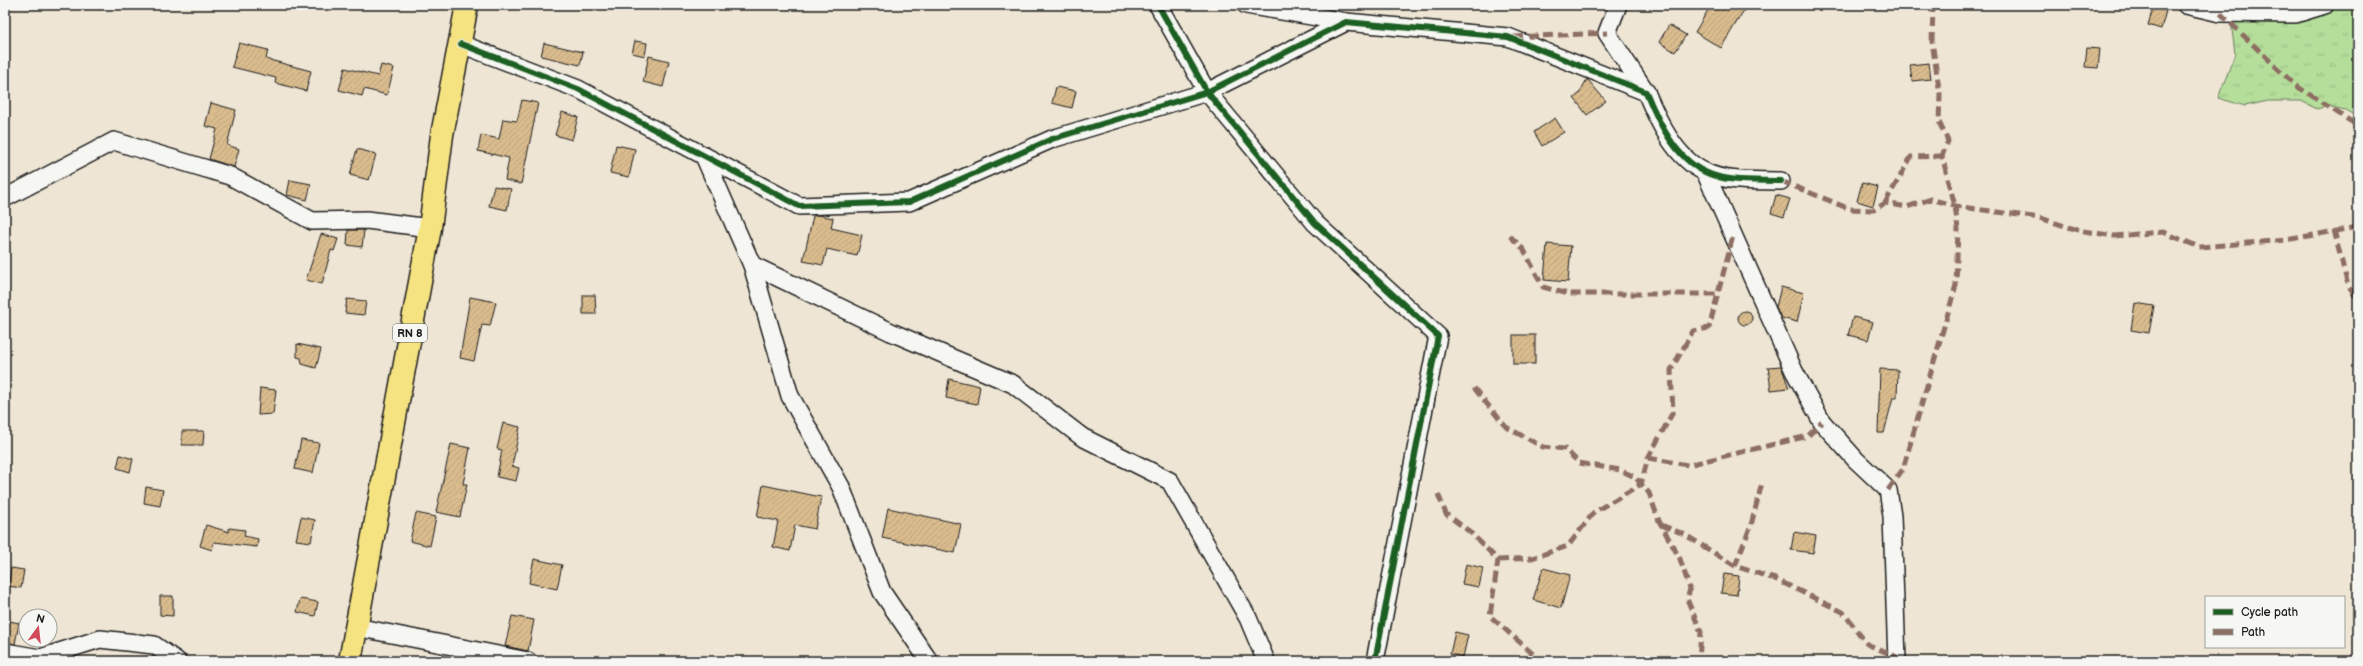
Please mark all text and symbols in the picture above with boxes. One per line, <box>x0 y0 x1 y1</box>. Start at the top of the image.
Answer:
road number: RN 8 <box>393 324 427 342</box>
legend <box>2205 596 2345 648</box>
text: Cycle path <box>2241 605 2298 620</box>
north arrow <box>18 608 58 648</box>
text: N <box>35 611 46 626</box>
text: Path <box>2241 625 2266 640</box>

